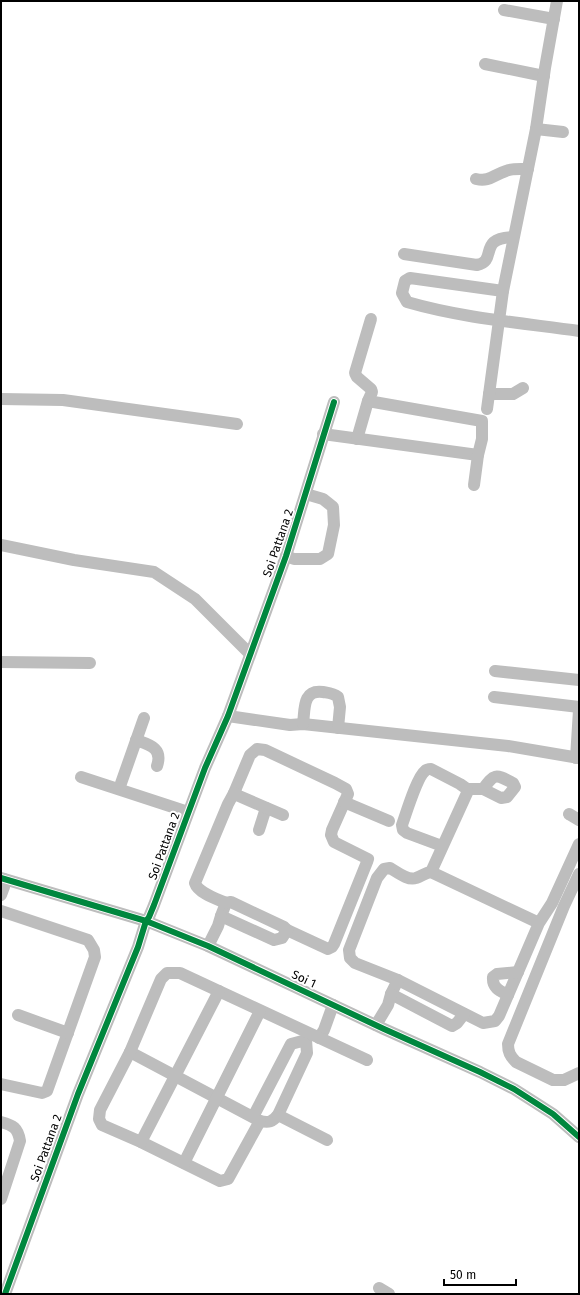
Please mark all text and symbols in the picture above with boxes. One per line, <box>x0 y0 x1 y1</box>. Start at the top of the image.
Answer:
street label: Soi Pattana 2 <box>260 507 296 579</box>
street label: Soi Pattana 2 <box>145 810 183 882</box>
street label: Soi 1 <box>290 967 318 991</box>
street label: Soi Pattana 2 <box>27 1112 65 1184</box>
scale bar <box>444 1261 516 1287</box>
text: 50 m <box>450 1268 476 1282</box>

